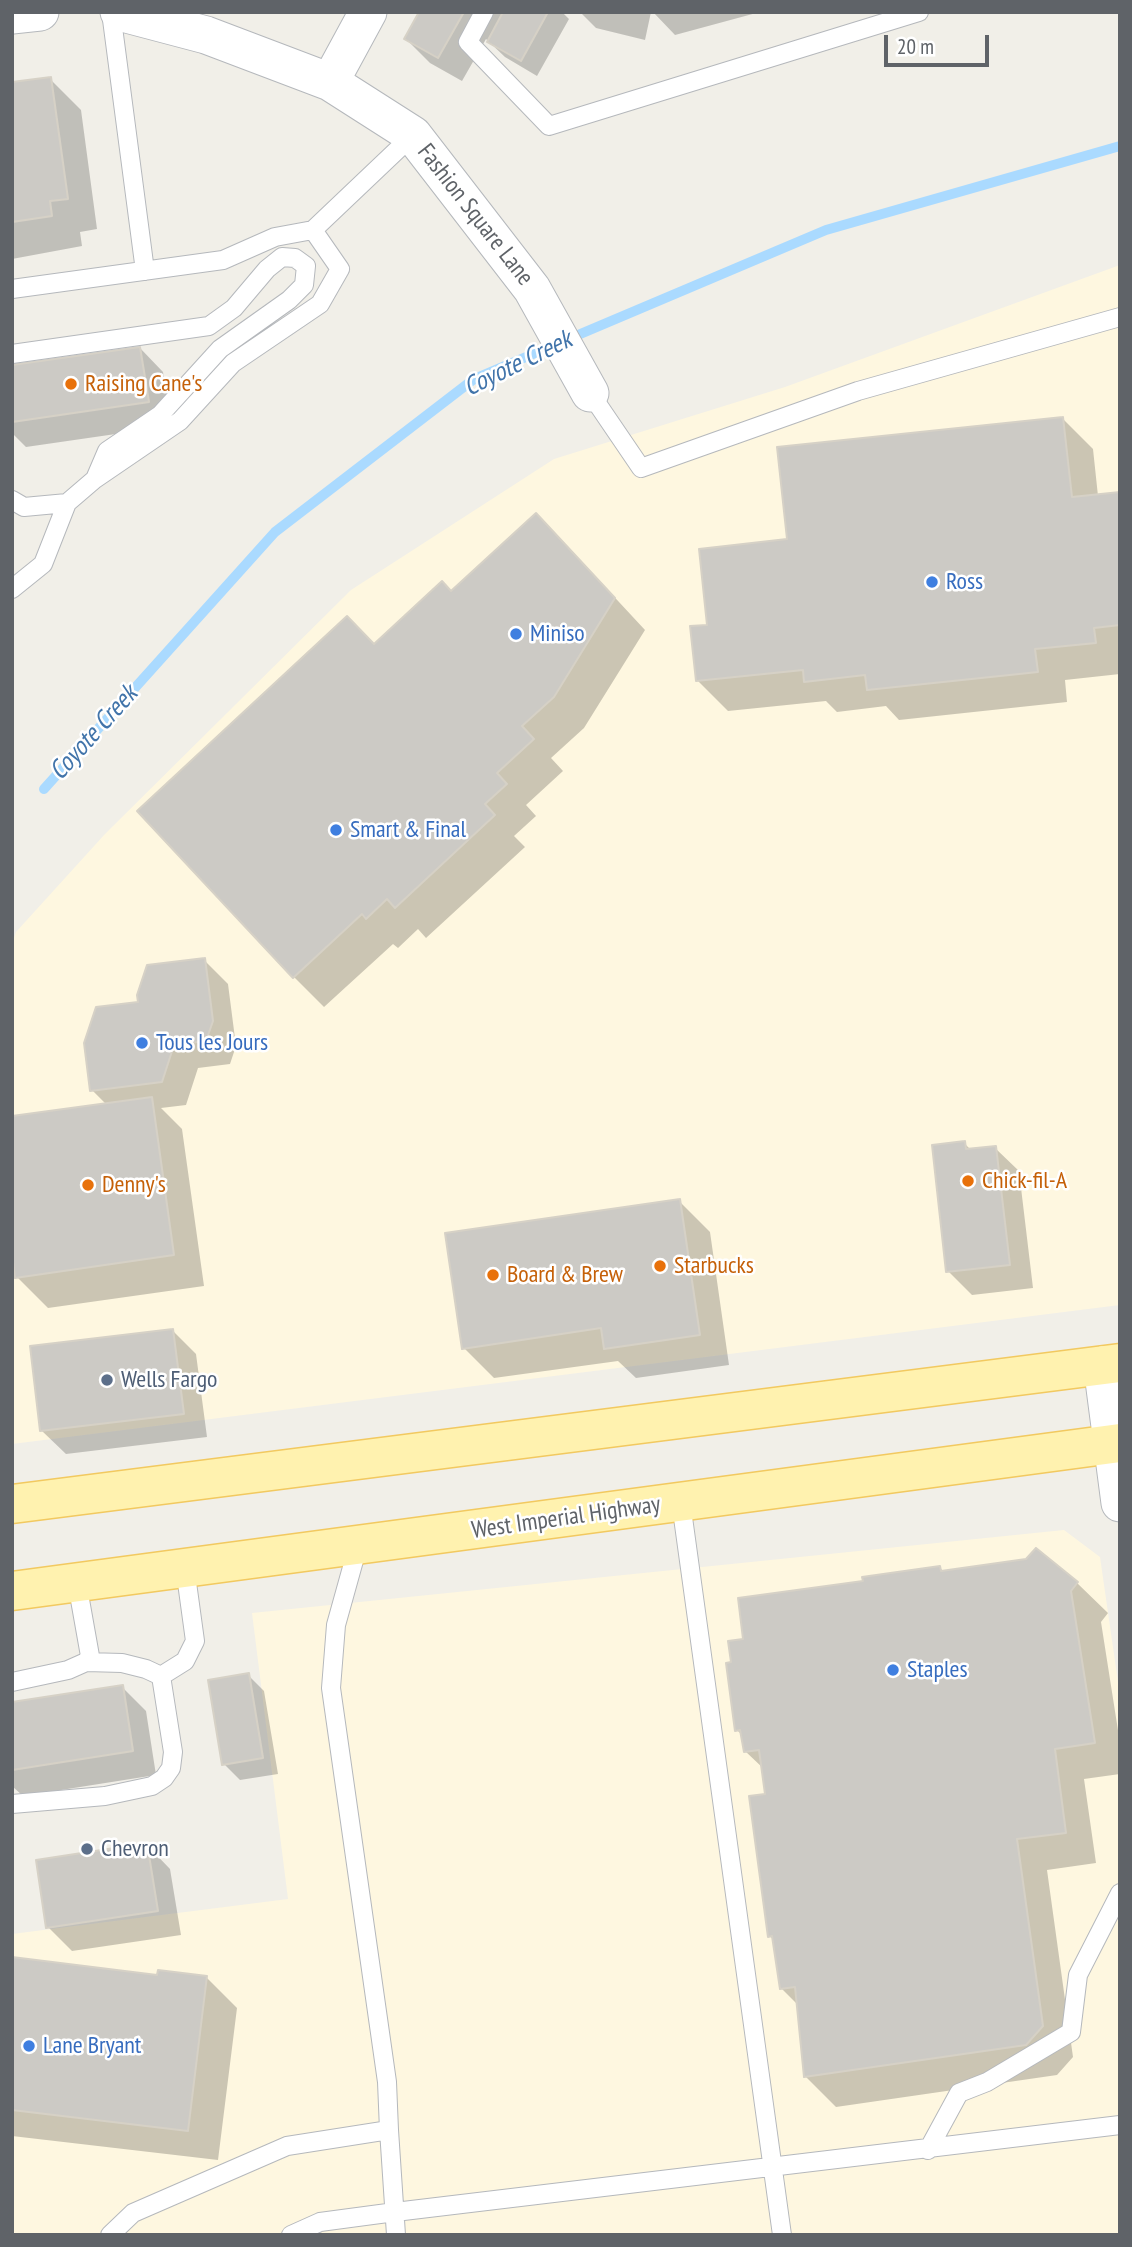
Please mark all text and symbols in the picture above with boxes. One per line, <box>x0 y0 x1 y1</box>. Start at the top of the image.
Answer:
scale bar <box>887 21 992 65</box>
text: 20 m <box>897 33 934 60</box>
street label: Fashion Square Lane <box>411 139 539 291</box>
water label: Coyote Creek <box>459 324 577 404</box>
place label: Raising Cane's <box>85 370 202 398</box>
marker: Raising Cane's <box>63 376 79 392</box>
place label: Ross <box>946 568 983 596</box>
marker: Ross <box>924 574 940 590</box>
place label: Miniso <box>530 620 585 648</box>
marker: Miniso <box>508 626 524 642</box>
water label: Coyote Creek <box>43 679 145 787</box>
place label: Smart & Final <box>350 816 466 844</box>
marker: Smart & Final <box>328 822 344 838</box>
place label: Tous les Jours <box>156 1029 268 1057</box>
marker: Tous les Jours <box>134 1035 150 1051</box>
place label: Chick-fil-A <box>982 1167 1067 1195</box>
place label: Denny's <box>102 1171 166 1199</box>
marker: Chick-fil-A <box>960 1173 976 1189</box>
marker: Denny's <box>80 1177 96 1193</box>
place label: Starbucks <box>674 1252 754 1280</box>
marker: Starbucks <box>652 1258 668 1274</box>
place label: Board & Brew <box>507 1261 623 1289</box>
marker: Board & Brew <box>485 1267 501 1283</box>
place label: Wells Fargo <box>121 1366 217 1394</box>
marker: Wells Fargo <box>99 1372 115 1388</box>
street label: West Imperial Highway <box>470 1490 662 1546</box>
place label: Staples <box>907 1656 968 1684</box>
marker: Staples <box>885 1662 901 1678</box>
place label: Chevron <box>101 1835 169 1863</box>
marker: Chevron <box>79 1841 95 1857</box>
place label: Lane Bryant <box>43 2032 141 2060</box>
marker: Lane Bryant <box>21 2038 37 2054</box>

